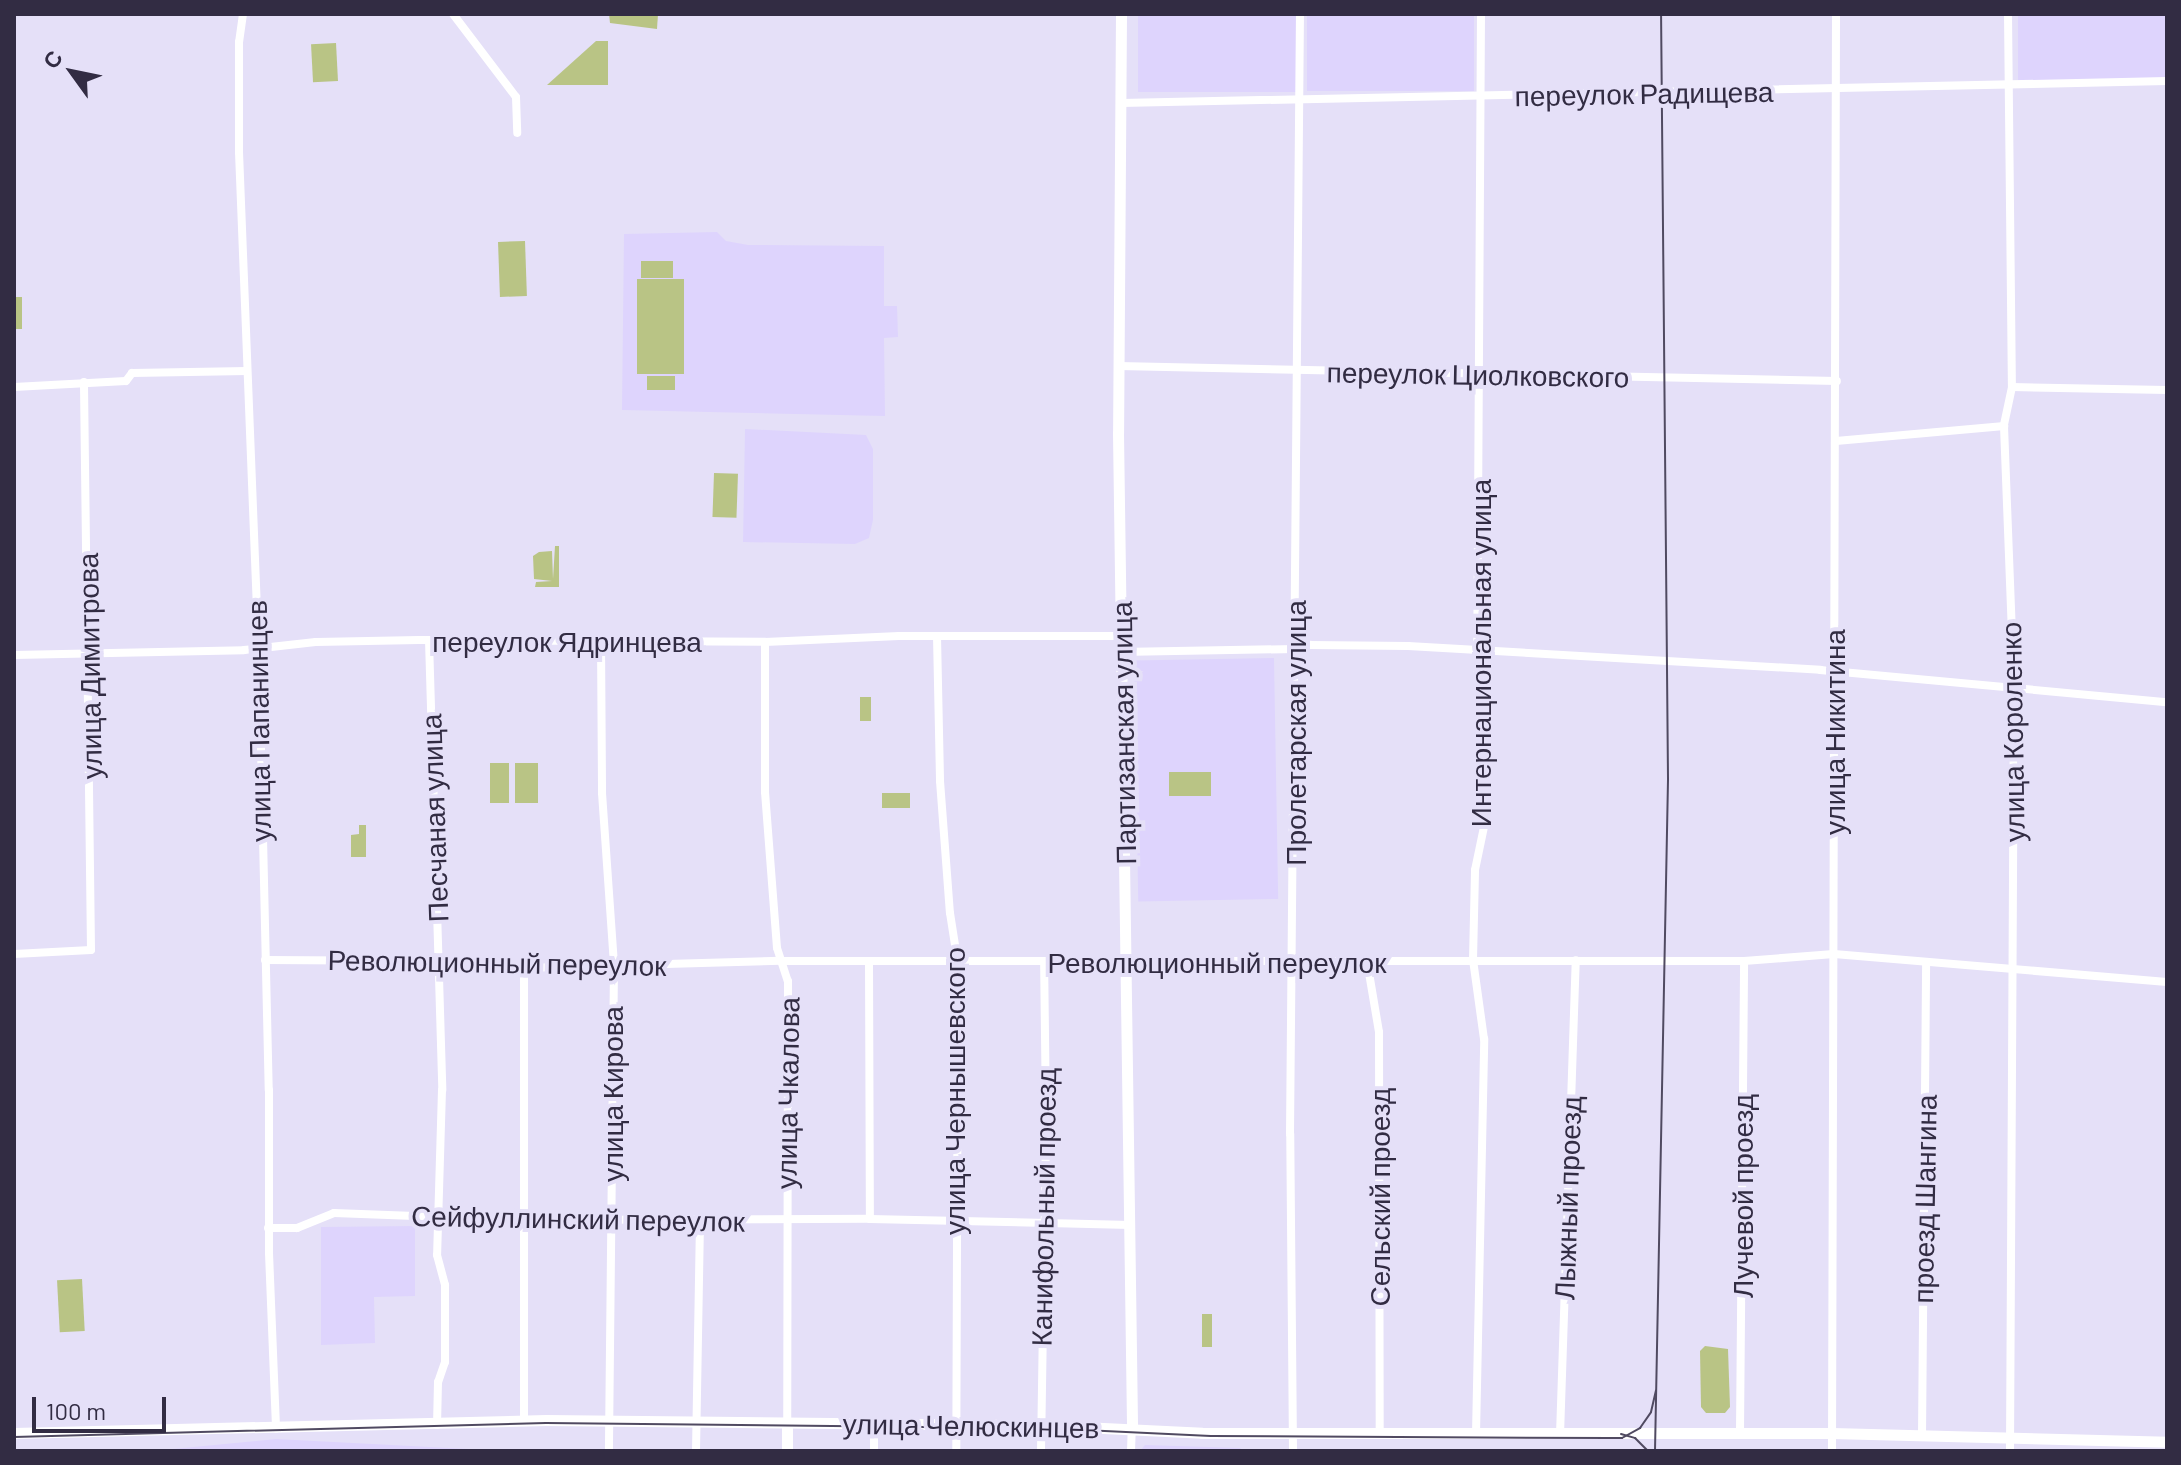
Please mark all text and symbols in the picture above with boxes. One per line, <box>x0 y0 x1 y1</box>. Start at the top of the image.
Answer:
north arrow <box>32 32 112 112</box>
text: С <box>37 45 67 73</box>
street label: переулок Радищева <box>1514 74 1774 112</box>
street label: переулок Циолковского <box>1326 355 1630 393</box>
street label: Интернациональная улица <box>1463 479 1497 827</box>
street label: улица Димитрова <box>70 553 108 779</box>
street label: улица Папанинцев <box>239 600 277 842</box>
street label: Пролетарская улица <box>1278 600 1312 866</box>
street label: Партизанская улица <box>1104 601 1142 865</box>
street label: улица Короленко <box>1993 621 2031 843</box>
street label: переулок Ядринцева <box>432 624 702 658</box>
street label: улица Никитина <box>1817 629 1851 835</box>
street label: Песчаная улица <box>414 713 454 923</box>
street label: Революционный переулок <box>327 942 667 982</box>
street label: Революционный переулок <box>1048 945 1386 979</box>
street label: улица Чернышевского <box>937 947 971 1235</box>
street label: улица Чкалова <box>769 997 805 1189</box>
street label: улица Кирова <box>595 1006 629 1182</box>
street label: Канифольный проезд <box>1024 1067 1062 1347</box>
street label: Сельский проезд <box>1362 1088 1396 1306</box>
street label: Лучевой проезд <box>1725 1094 1759 1298</box>
street label: проезд Шангина <box>1905 1094 1943 1304</box>
street label: Лыжный проезд <box>1547 1096 1587 1300</box>
street label: Сейфуллинский переулок <box>411 1198 745 1238</box>
scale bar <box>36 1381 170 1431</box>
text: 100 m <box>46 1396 106 1425</box>
street label: улица Челюскинцев <box>842 1406 1100 1444</box>

